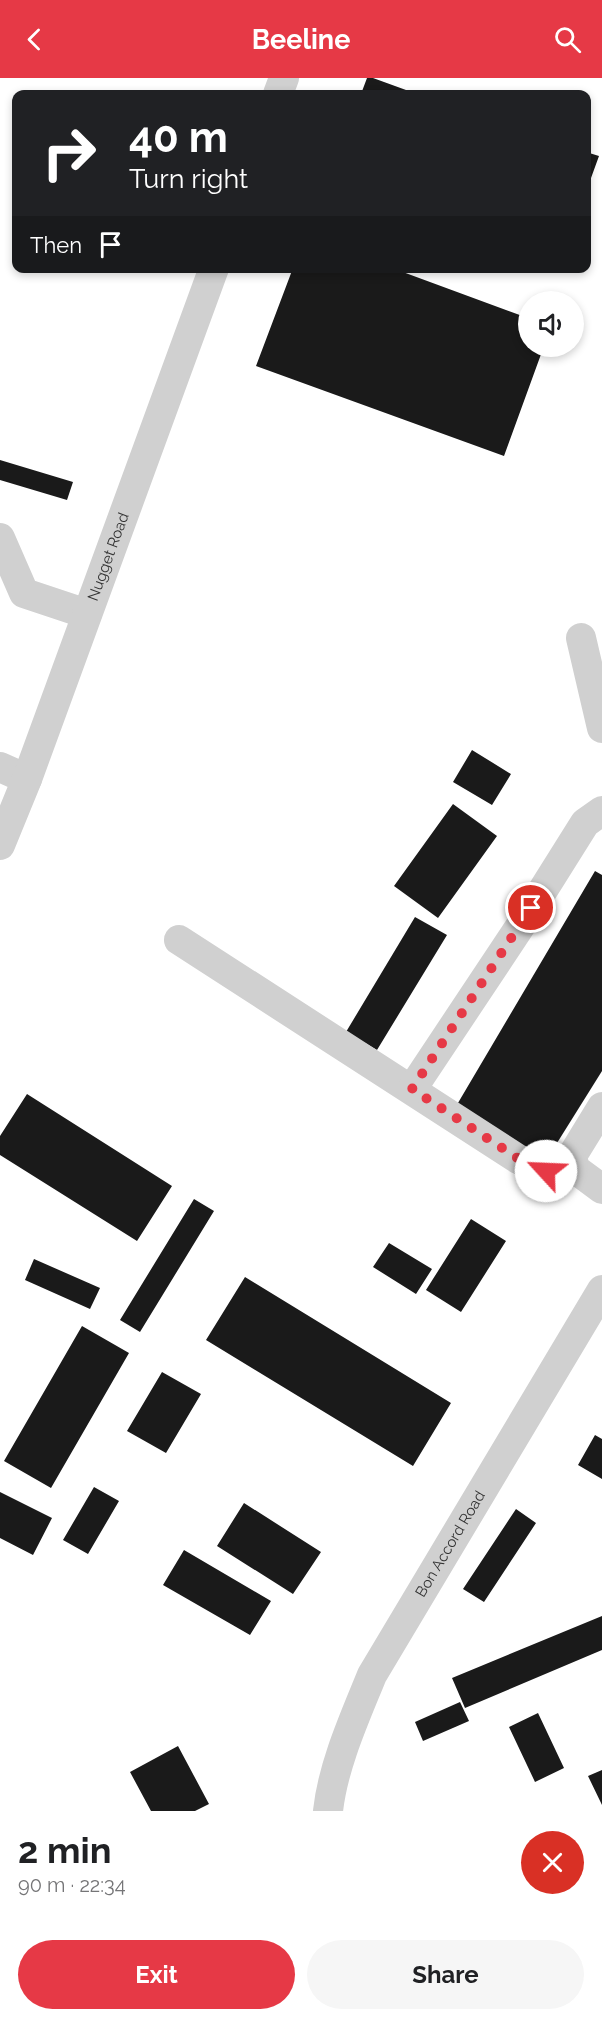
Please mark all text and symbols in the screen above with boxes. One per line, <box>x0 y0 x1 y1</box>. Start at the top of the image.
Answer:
icon: back <box>18 23 51 56</box>
icon: search <box>551 23 584 56</box>
text: Beeline <box>252 24 350 55</box>
text: 40 m <box>129 113 228 162</box>
icon: right <box>30 114 108 192</box>
text: Turn right <box>129 163 248 194</box>
icon: arrive <box>94 228 127 261</box>
text: Then <box>30 232 82 258</box>
map controls <box>518 291 584 357</box>
button: sound <box>518 291 584 357</box>
street label: Nugget Road <box>84 510 133 603</box>
pin <box>505 882 556 933</box>
icon: arrive <box>514 891 547 924</box>
position arrow <box>514 1139 578 1203</box>
street label: Bon Accord Road <box>412 1488 489 1600</box>
text: 2 min <box>18 1829 111 1871</box>
button: close <box>521 1831 584 1894</box>
text: 90 m · 22:34 <box>18 1873 126 1897</box>
button: Exit <box>18 1940 295 2009</box>
button: Share <box>307 1940 584 2009</box>

